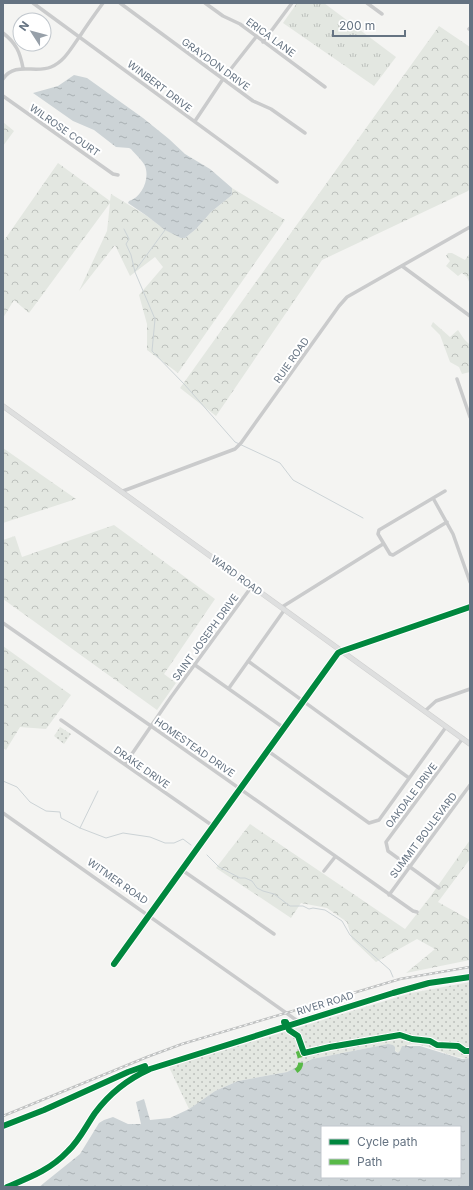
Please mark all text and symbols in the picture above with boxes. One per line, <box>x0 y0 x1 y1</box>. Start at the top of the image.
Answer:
north arrow <box>12 12 52 52</box>
scale bar <box>333 12 405 38</box>
street label: ERICA LANE <box>244 15 298 59</box>
text: 200 m <box>339 18 375 33</box>
text: N <box>16 19 32 34</box>
street label: GRAYDON DRIVE <box>180 35 252 93</box>
street label: WINBERT DRIVE <box>125 58 195 114</box>
street label: WILROSE COURT <box>28 101 102 159</box>
street label: RUIE ROAD <box>271 335 311 385</box>
street label: WARD ROAD <box>209 552 265 598</box>
street label: SAINT JOSEPH DRIVE <box>169 591 241 683</box>
street label: HOMESTEAD DRIVE <box>153 715 237 779</box>
street label: DRAKE DRIVE <box>112 743 172 791</box>
street label: OAKDALE DRIVE <box>383 760 439 830</box>
street label: SUMMIT BOULEVARD <box>387 790 459 880</box>
street label: WITMER ROAD <box>85 856 151 906</box>
street label: RIVER ROAD <box>295 989 355 1017</box>
legend <box>321 1126 461 1178</box>
text: Cycle path <box>357 1134 418 1149</box>
text: Path <box>357 1154 382 1169</box>

